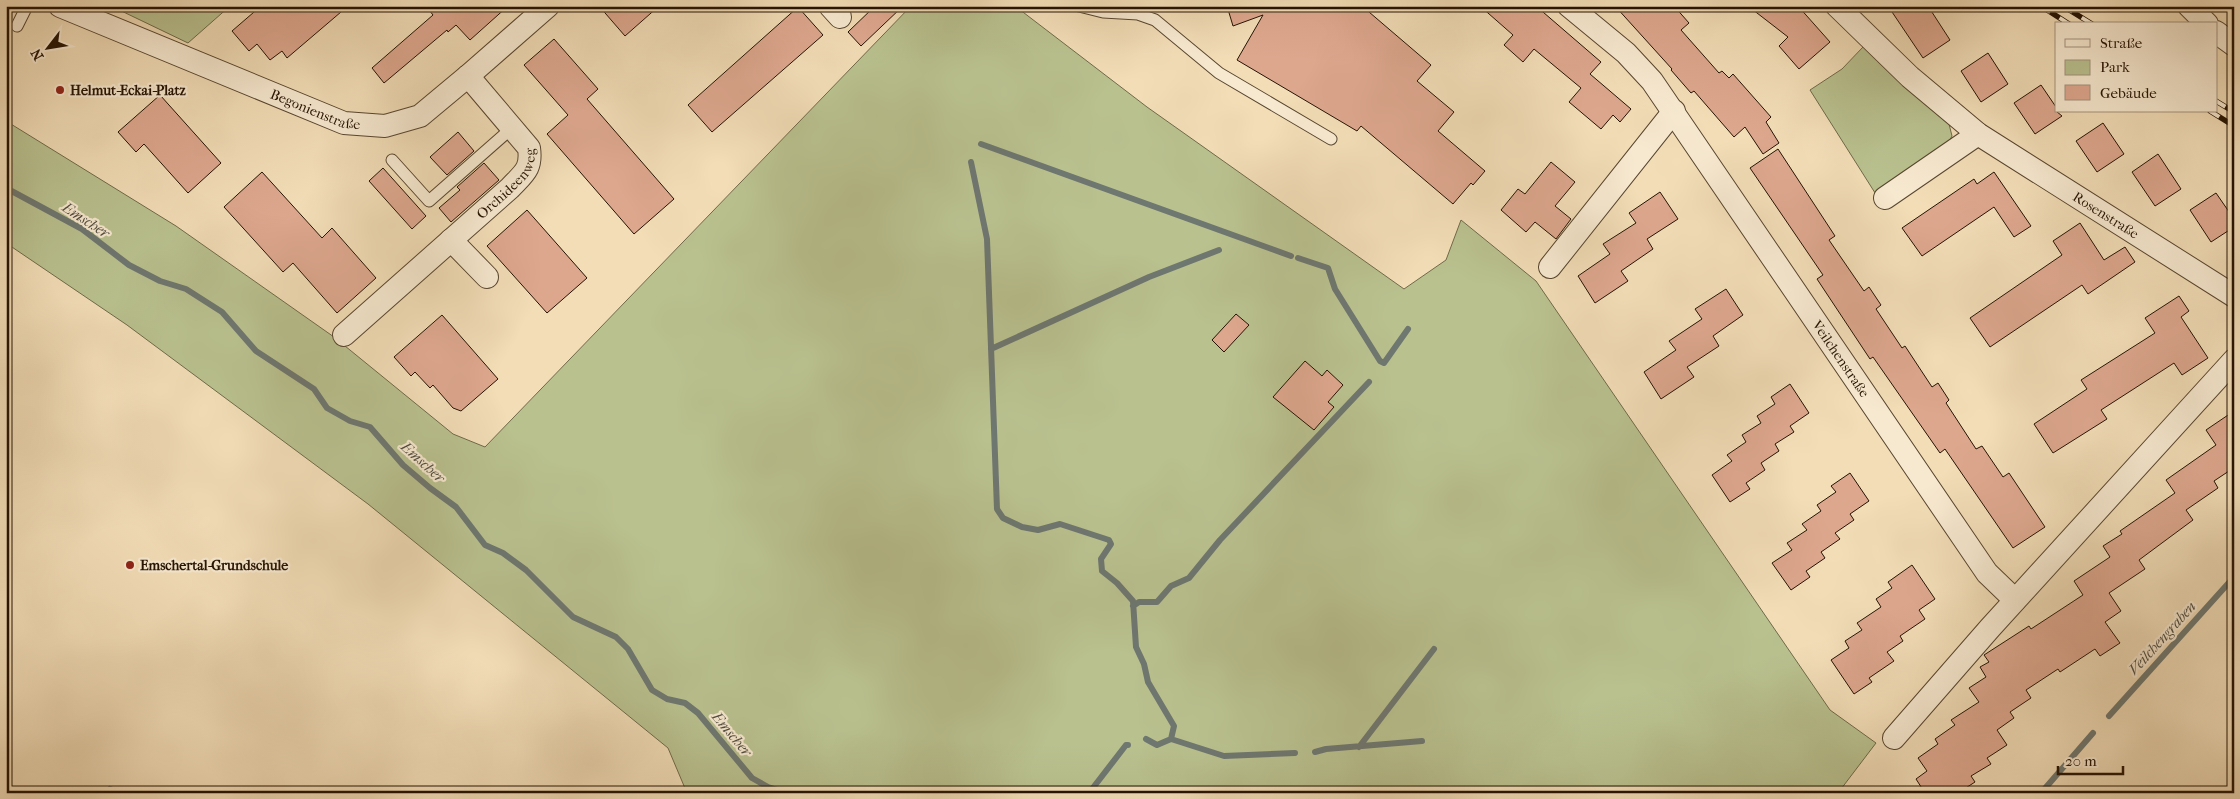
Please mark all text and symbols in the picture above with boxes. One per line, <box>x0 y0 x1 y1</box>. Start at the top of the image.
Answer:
north arrow <box>22 22 72 72</box>
legend <box>2055 22 2218 112</box>
text: Straße <box>2100 34 2143 52</box>
text: N <box>27 45 47 63</box>
text: Park <box>2100 58 2130 76</box>
place label: Helmut-Eckai-Platz <box>70 82 187 99</box>
marker: Helmut-Eckai-Platz <box>54 84 66 96</box>
text: Gebäude <box>2100 84 2157 102</box>
street label: Begonienstraße <box>268 85 361 133</box>
street label: Orchideenweg <box>473 147 538 222</box>
street label: Rosenstraße <box>2070 188 2142 242</box>
water label: Emscher <box>58 198 114 243</box>
street label: Veilchenstraße <box>1808 316 1873 400</box>
water label: Emscher <box>397 437 450 487</box>
place label: Emschertal-Grundschule <box>140 557 288 574</box>
marker: Emschertal-Grundschule <box>124 559 136 571</box>
water label: Veilchengraben <box>2124 598 2200 678</box>
water label: Emscher <box>707 707 757 761</box>
scale bar <box>2058 744 2122 776</box>
text: 20 m <box>2065 752 2097 770</box>

